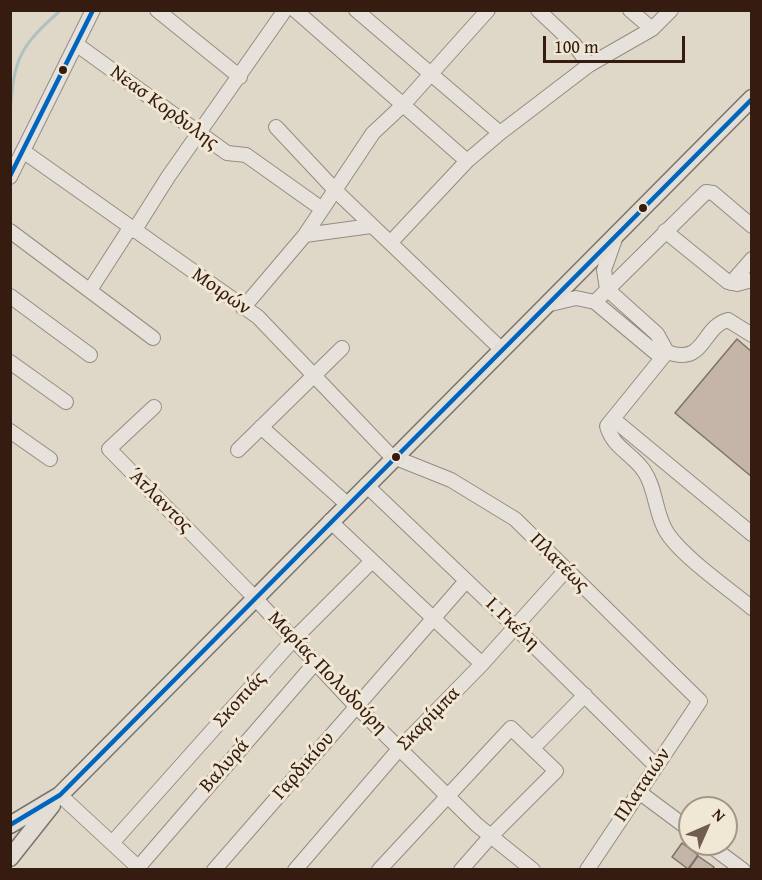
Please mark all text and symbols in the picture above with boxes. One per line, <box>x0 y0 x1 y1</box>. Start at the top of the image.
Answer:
scale bar <box>546 24 688 62</box>
text: 100 m <box>554 33 599 60</box>
street label: Νεασ Κορδυλης <box>105 61 223 155</box>
unlabelled marker <box>57 64 69 76</box>
unlabelled marker <box>637 202 649 214</box>
street label: Μοιρών <box>187 263 255 321</box>
unlabelled marker <box>390 451 402 463</box>
street label: Άτλαντος <box>123 464 197 538</box>
street label: Πλατέως <box>524 528 594 598</box>
street label: Ι. Γκέλη <box>480 592 544 656</box>
street label: Μαρίας Πολυδούρη <box>262 607 392 739</box>
street label: Σκοπιάς <box>209 667 271 733</box>
street label: Σκαρίμπα <box>392 682 466 756</box>
street label: Γαρδικίου <box>268 727 340 805</box>
street label: Βαλυρά <box>195 734 255 798</box>
street label: Πλαταιών <box>610 743 676 827</box>
north arrow <box>678 796 738 856</box>
text: N <box>707 802 732 827</box>

